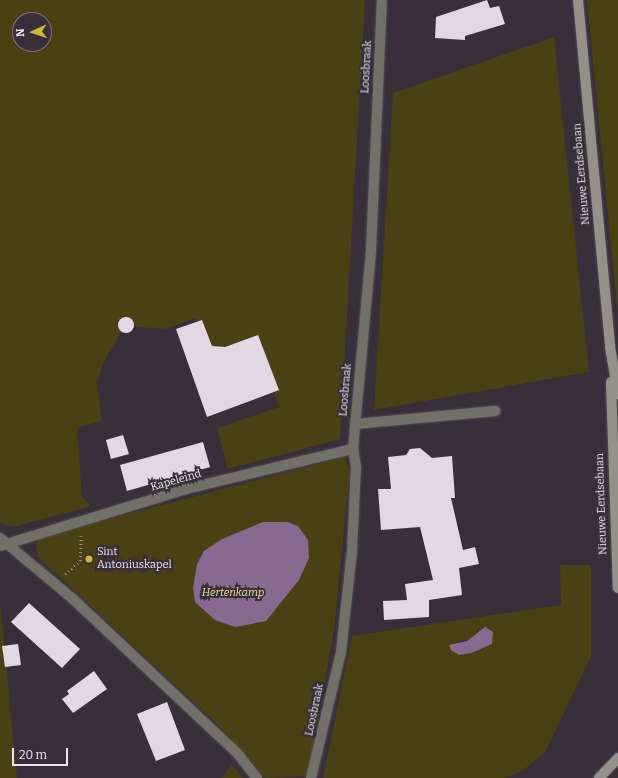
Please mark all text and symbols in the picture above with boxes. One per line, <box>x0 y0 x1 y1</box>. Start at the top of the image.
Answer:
north arrow <box>12 12 52 52</box>
text: N <box>14 28 27 37</box>
street label: Loosbraak <box>359 40 375 94</box>
street label: Nieuwe Eerdsebaan <box>571 123 593 225</box>
street label: Loosbraak <box>337 363 355 417</box>
street label: Nieuwe Eerdsebaan <box>594 453 610 555</box>
street label: Kapeleind <box>149 468 203 494</box>
place label: Sint Antoniuskapel <box>97 546 172 572</box>
marker: Sint Antoniuskapel <box>84 554 94 564</box>
park label: Hertenkamp <box>202 586 264 600</box>
street label: Loosbraak <box>303 683 327 737</box>
scale bar <box>14 740 70 766</box>
text: 20 m <box>19 748 47 762</box>

